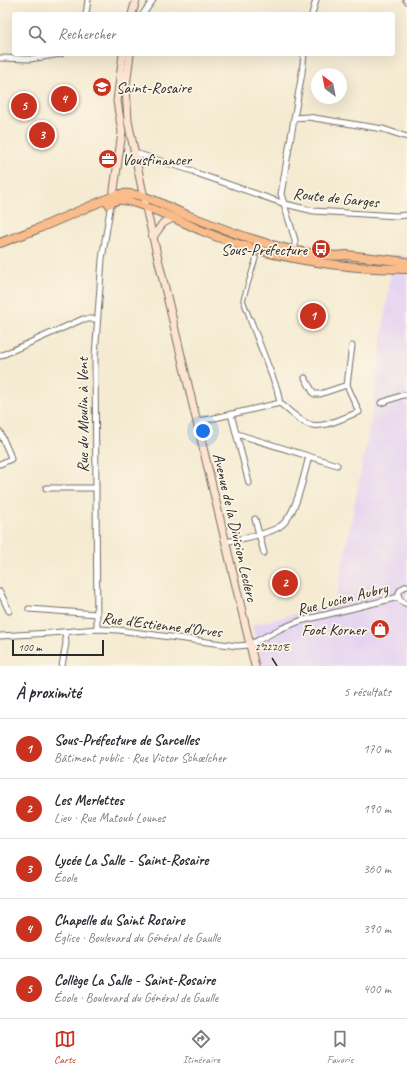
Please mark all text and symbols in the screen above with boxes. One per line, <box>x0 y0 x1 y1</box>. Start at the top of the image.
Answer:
search box <box>12 12 395 56</box>
icon: search <box>26 23 48 45</box>
text: Rechercher <box>58 25 116 44</box>
north arrow <box>311 68 347 104</box>
school or university icon: Saint-Rosaire <box>91 76 113 98</box>
place label: Saint-Rosaire <box>116 78 193 98</box>
pin: 4 <box>51 84 77 114</box>
pin: 5 <box>11 91 37 121</box>
pin: 3 <box>29 120 55 150</box>
office icon: Vousfinancer <box>97 148 119 170</box>
place label: Vousfinancer <box>122 150 193 170</box>
street label: Route de Garges <box>292 184 381 213</box>
bus stop icon: Sous-Préfecture <box>310 238 332 260</box>
place label: Sous-Préfecture <box>221 240 309 260</box>
pin: 1 <box>300 301 326 331</box>
street label: Rue du Moulin à Vent <box>73 356 93 472</box>
your location <box>193 421 213 441</box>
street label: Avenue de la Division Leclerc <box>208 451 262 605</box>
pin: 2 <box>272 568 298 598</box>
street label: Rue Lucien Aubry <box>295 578 391 620</box>
street label: Rue d'Estienne d'Orves <box>101 608 224 642</box>
shop icon: Foot Korner <box>369 618 391 640</box>
place label: Foot Korner <box>302 620 368 640</box>
scale bar <box>12 638 104 657</box>
text: 100 m <box>18 640 42 654</box>
text: 2°22'20"E <box>255 641 291 654</box>
text: À proximité <box>16 682 81 703</box>
text: 5 résultats <box>343 684 391 700</box>
text: Sous-Préfecture de Sarcelles <box>54 731 199 750</box>
text: 1 <box>26 741 32 757</box>
text: 170 m <box>363 741 391 757</box>
text: Bâtiment public · Rue Victor Schœlcher <box>54 750 226 766</box>
text: Les Merlettes <box>54 791 124 810</box>
text: 2 <box>26 801 32 817</box>
text: 190 m <box>363 801 391 817</box>
text: Lieu · Rue Matoub Lounes <box>54 810 165 826</box>
text: Lycée La Salle - Saint-Rosaire <box>54 851 208 870</box>
text: 3 <box>26 861 32 877</box>
text: 360 m <box>363 861 391 877</box>
text: École <box>54 870 77 886</box>
text: Chapelle du Saint Rosaire <box>54 911 184 930</box>
text: 4 <box>26 921 32 937</box>
text: 390 m <box>363 921 391 937</box>
text: Église · Boulevard du Général de Gaulle <box>54 930 220 946</box>
text: Collège La Salle - Saint-Rosaire <box>54 971 215 990</box>
text: 5 <box>26 981 32 997</box>
text: 400 m <box>363 981 391 997</box>
text: École · Boulevard du Général de Gaulle <box>54 990 218 1006</box>
tab: Carte <box>54 1028 76 1066</box>
tab: Itinéraire <box>183 1028 220 1066</box>
tab: Favoris <box>327 1028 353 1066</box>

